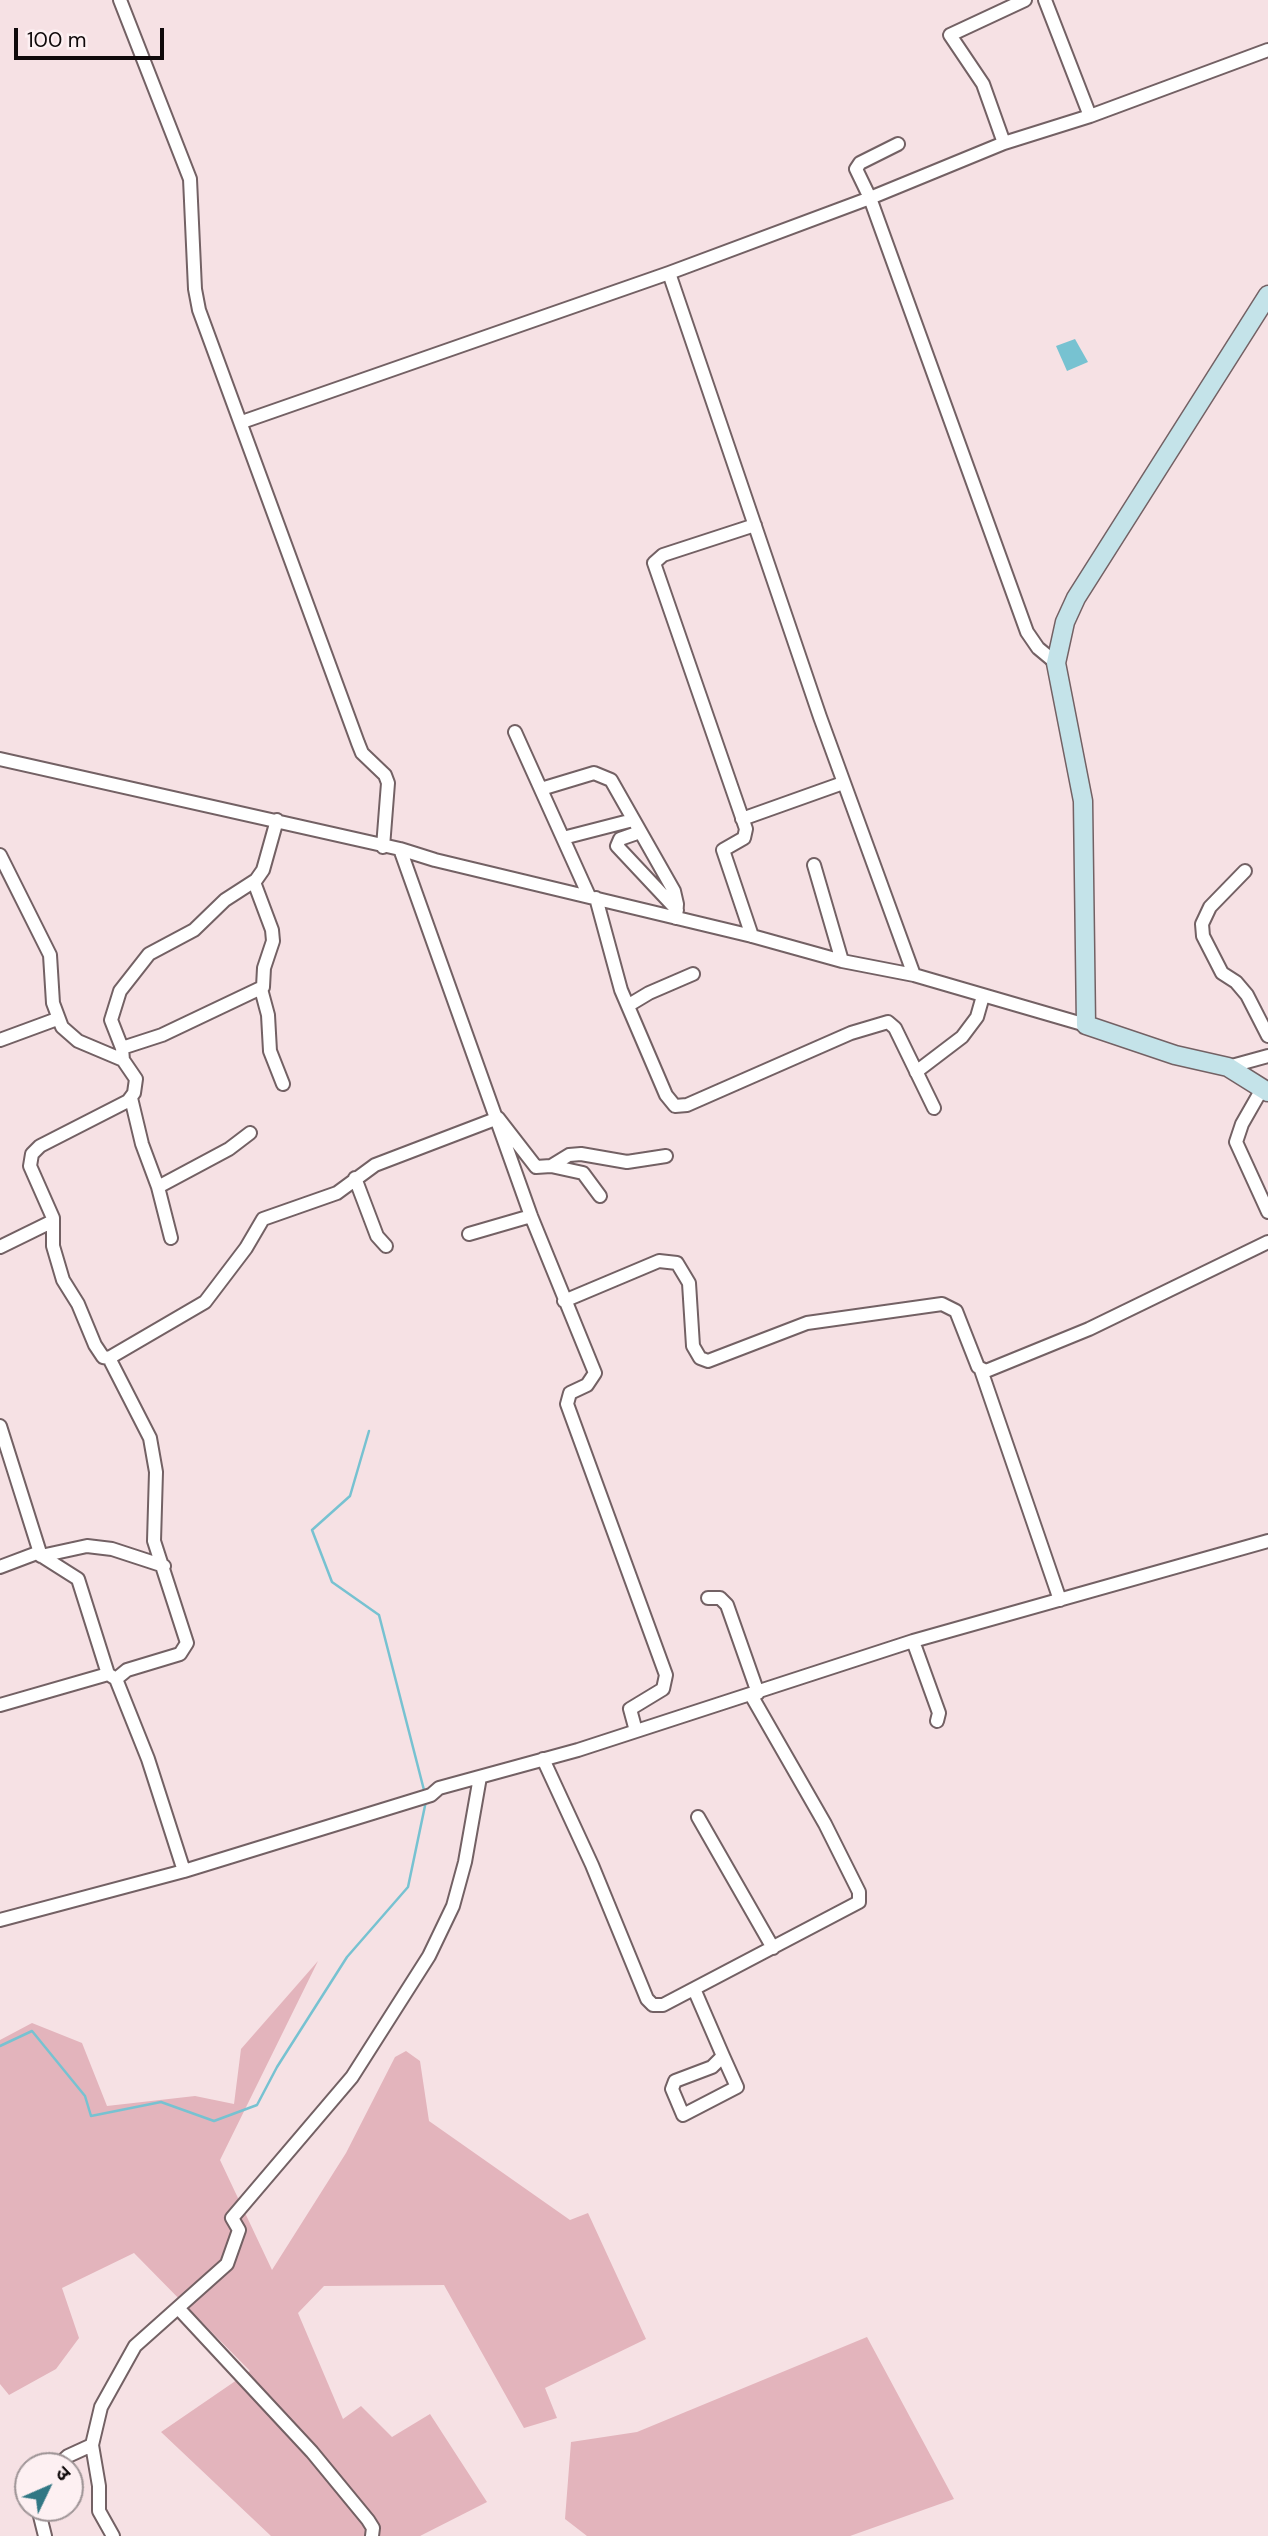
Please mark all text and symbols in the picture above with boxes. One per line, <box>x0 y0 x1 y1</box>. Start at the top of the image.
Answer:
scale bar <box>18 14 168 58</box>
text: 100 m <box>27 26 87 54</box>
north arrow <box>14 2452 84 2522</box>
text: उ <box>50 2461 76 2486</box>

